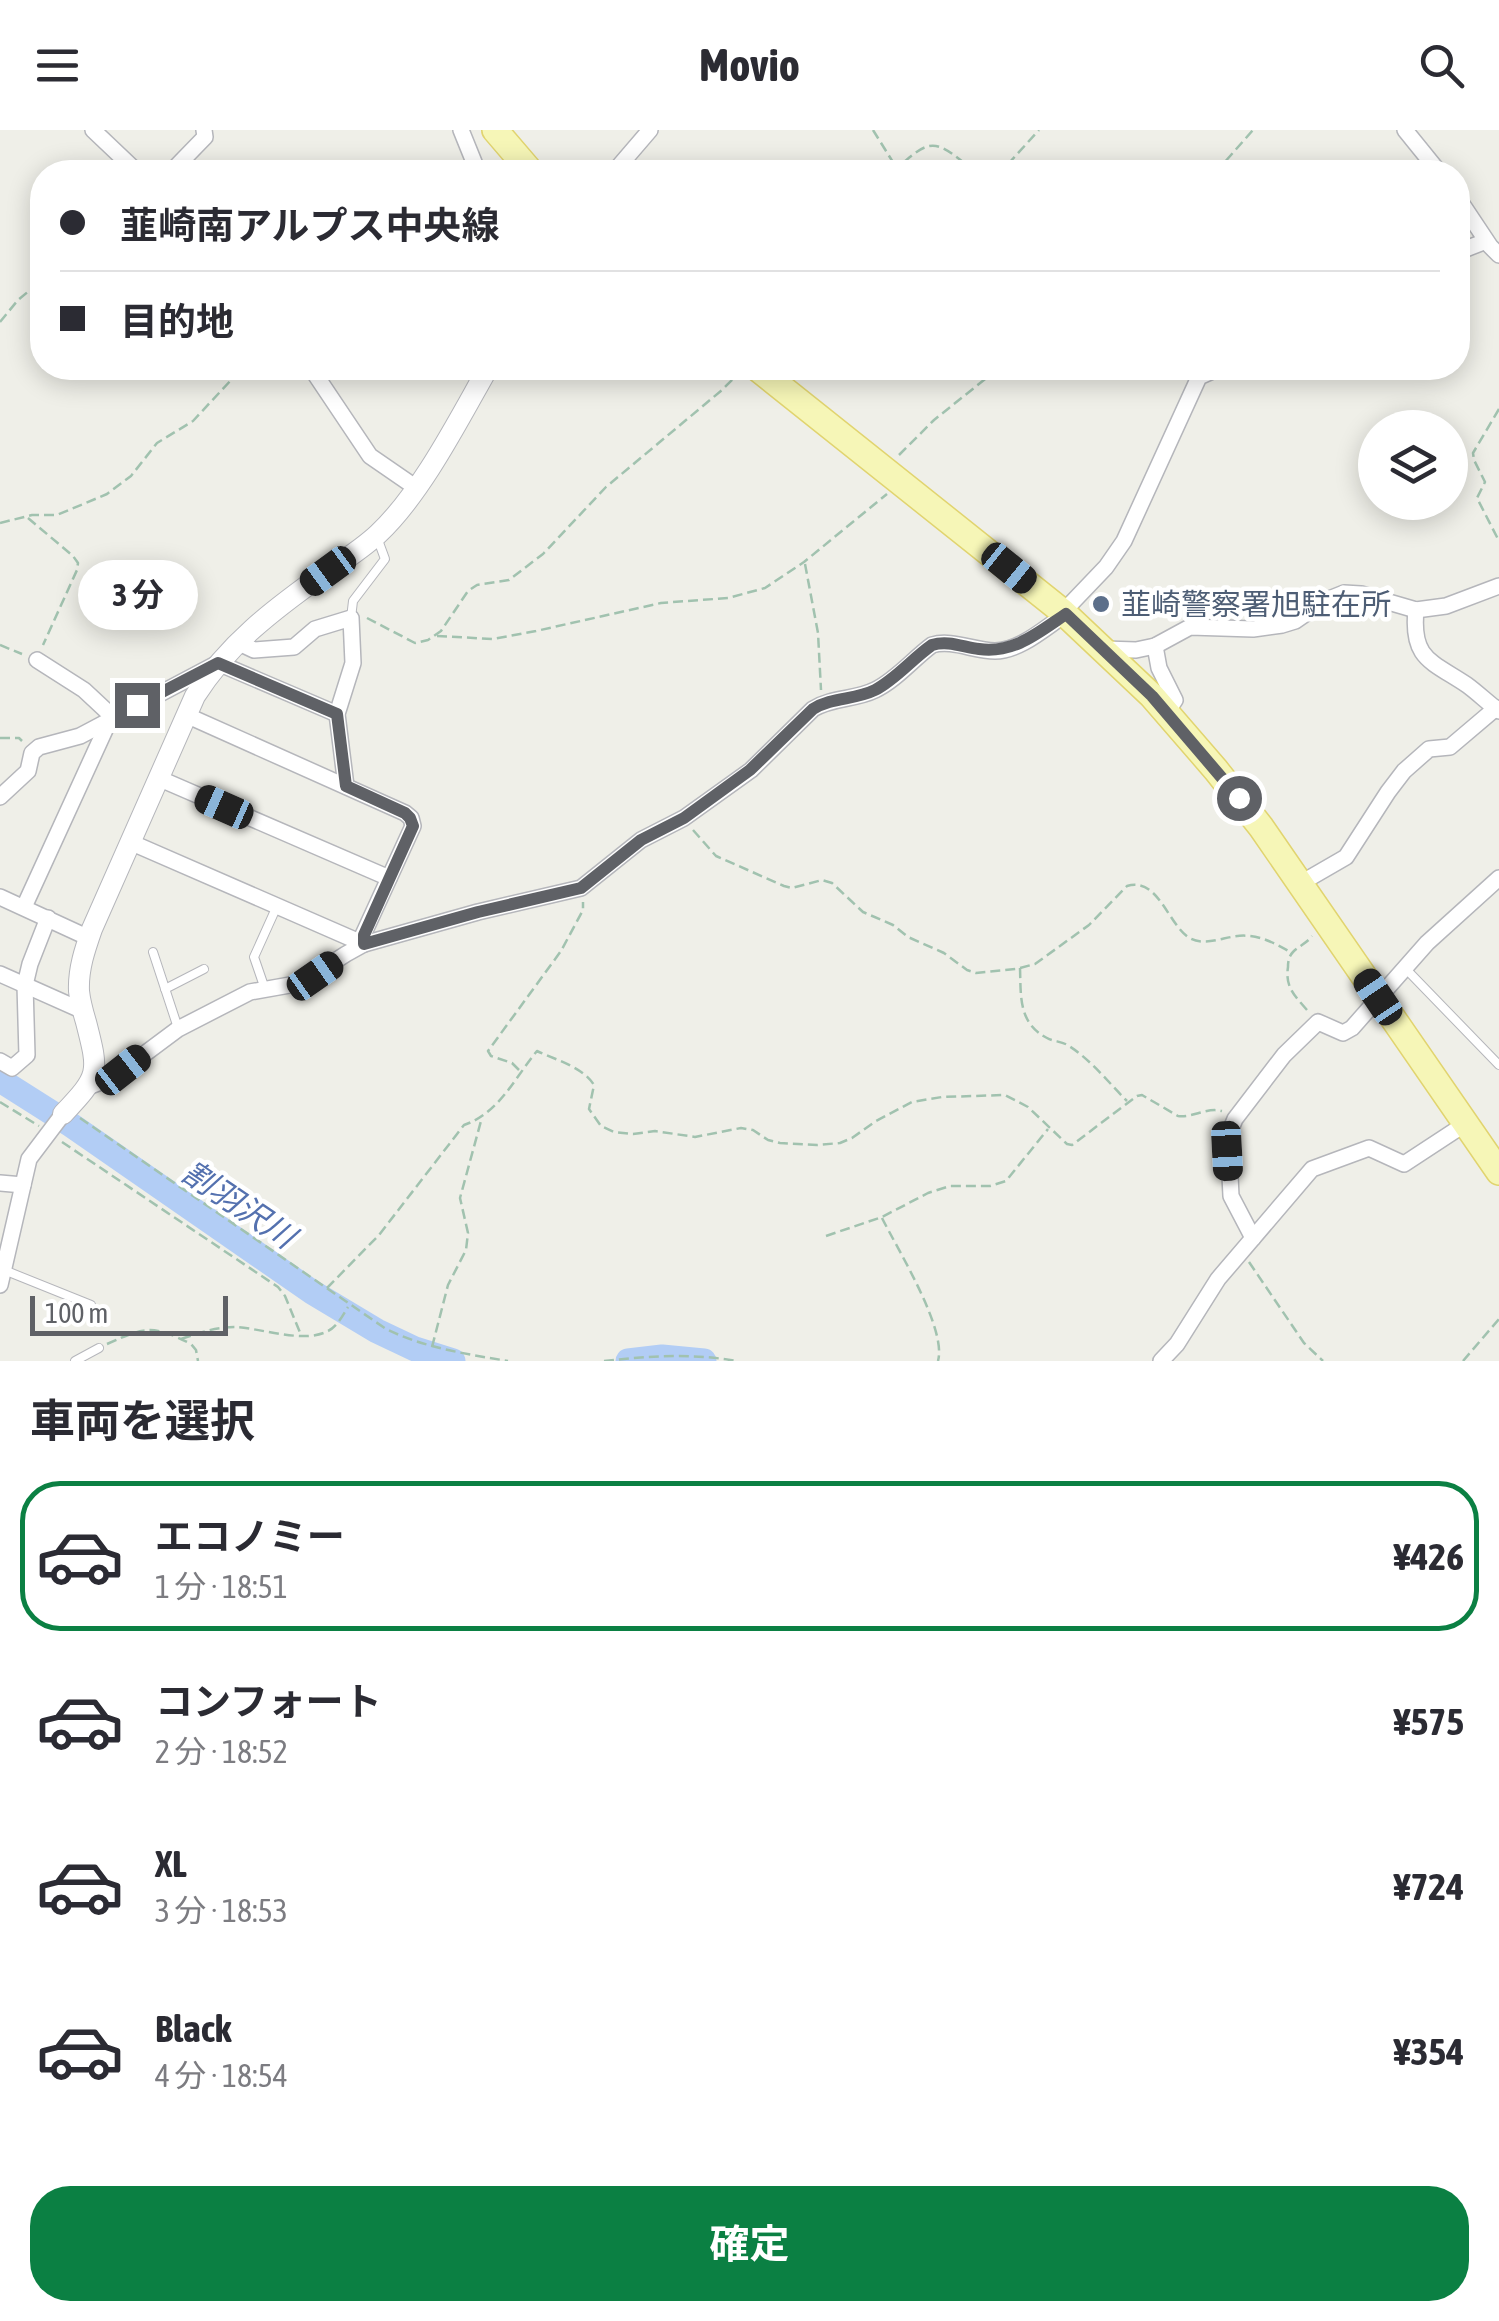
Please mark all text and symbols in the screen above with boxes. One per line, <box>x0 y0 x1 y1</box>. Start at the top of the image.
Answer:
icon: menu <box>30 38 85 93</box>
icon: search <box>1414 38 1469 93</box>
text: Movio <box>699 39 800 91</box>
text: 韮崎南アルプス中央線 <box>120 204 500 247</box>
text: 目的地 <box>120 300 234 343</box>
map controls <box>1358 410 1468 520</box>
button: layers <box>1358 410 1468 520</box>
car <box>976 537 1042 599</box>
car <box>295 541 361 601</box>
callout: 3 分 <box>77 560 197 630</box>
text: 3 分 <box>112 576 164 613</box>
place label: 韮崎警察署旭駐在所 <box>1121 587 1391 621</box>
marker: 韮崎警察署旭駐在所 <box>1090 593 1112 615</box>
route end <box>115 683 160 728</box>
route start <box>1217 776 1262 821</box>
car <box>190 781 258 833</box>
car <box>282 947 348 1005</box>
car <box>1349 964 1407 1030</box>
car <box>90 1040 156 1100</box>
car <box>1210 1120 1244 1182</box>
water label: 割羽沢川 <box>176 1153 305 1257</box>
scale bar <box>30 1291 228 1336</box>
text: 100 m <box>45 1297 108 1329</box>
text: 車両を選択 <box>30 1395 255 1447</box>
icon: car <box>35 1511 125 1601</box>
text: エコノミー <box>155 1515 345 1558</box>
text: ¥426 <box>1394 1535 1464 1578</box>
text: 1 分 · 18:51 <box>155 1568 288 1605</box>
icon: car <box>35 1676 125 1766</box>
text: コンフォート <box>155 1680 382 1723</box>
text: ¥575 <box>1394 1700 1464 1743</box>
text: 2 分 · 18:52 <box>155 1733 288 1770</box>
icon: car <box>35 1841 125 1931</box>
text: XL <box>155 1842 187 1885</box>
text: ¥724 <box>1394 1865 1464 1908</box>
text: 3 分 · 18:53 <box>155 1892 288 1929</box>
icon: car <box>35 2006 125 2096</box>
text: Black <box>155 2007 232 2050</box>
text: ¥354 <box>1394 2030 1464 2073</box>
text: 4 分 · 18:54 <box>155 2057 288 2094</box>
button: 確定 <box>30 2186 1469 2301</box>

